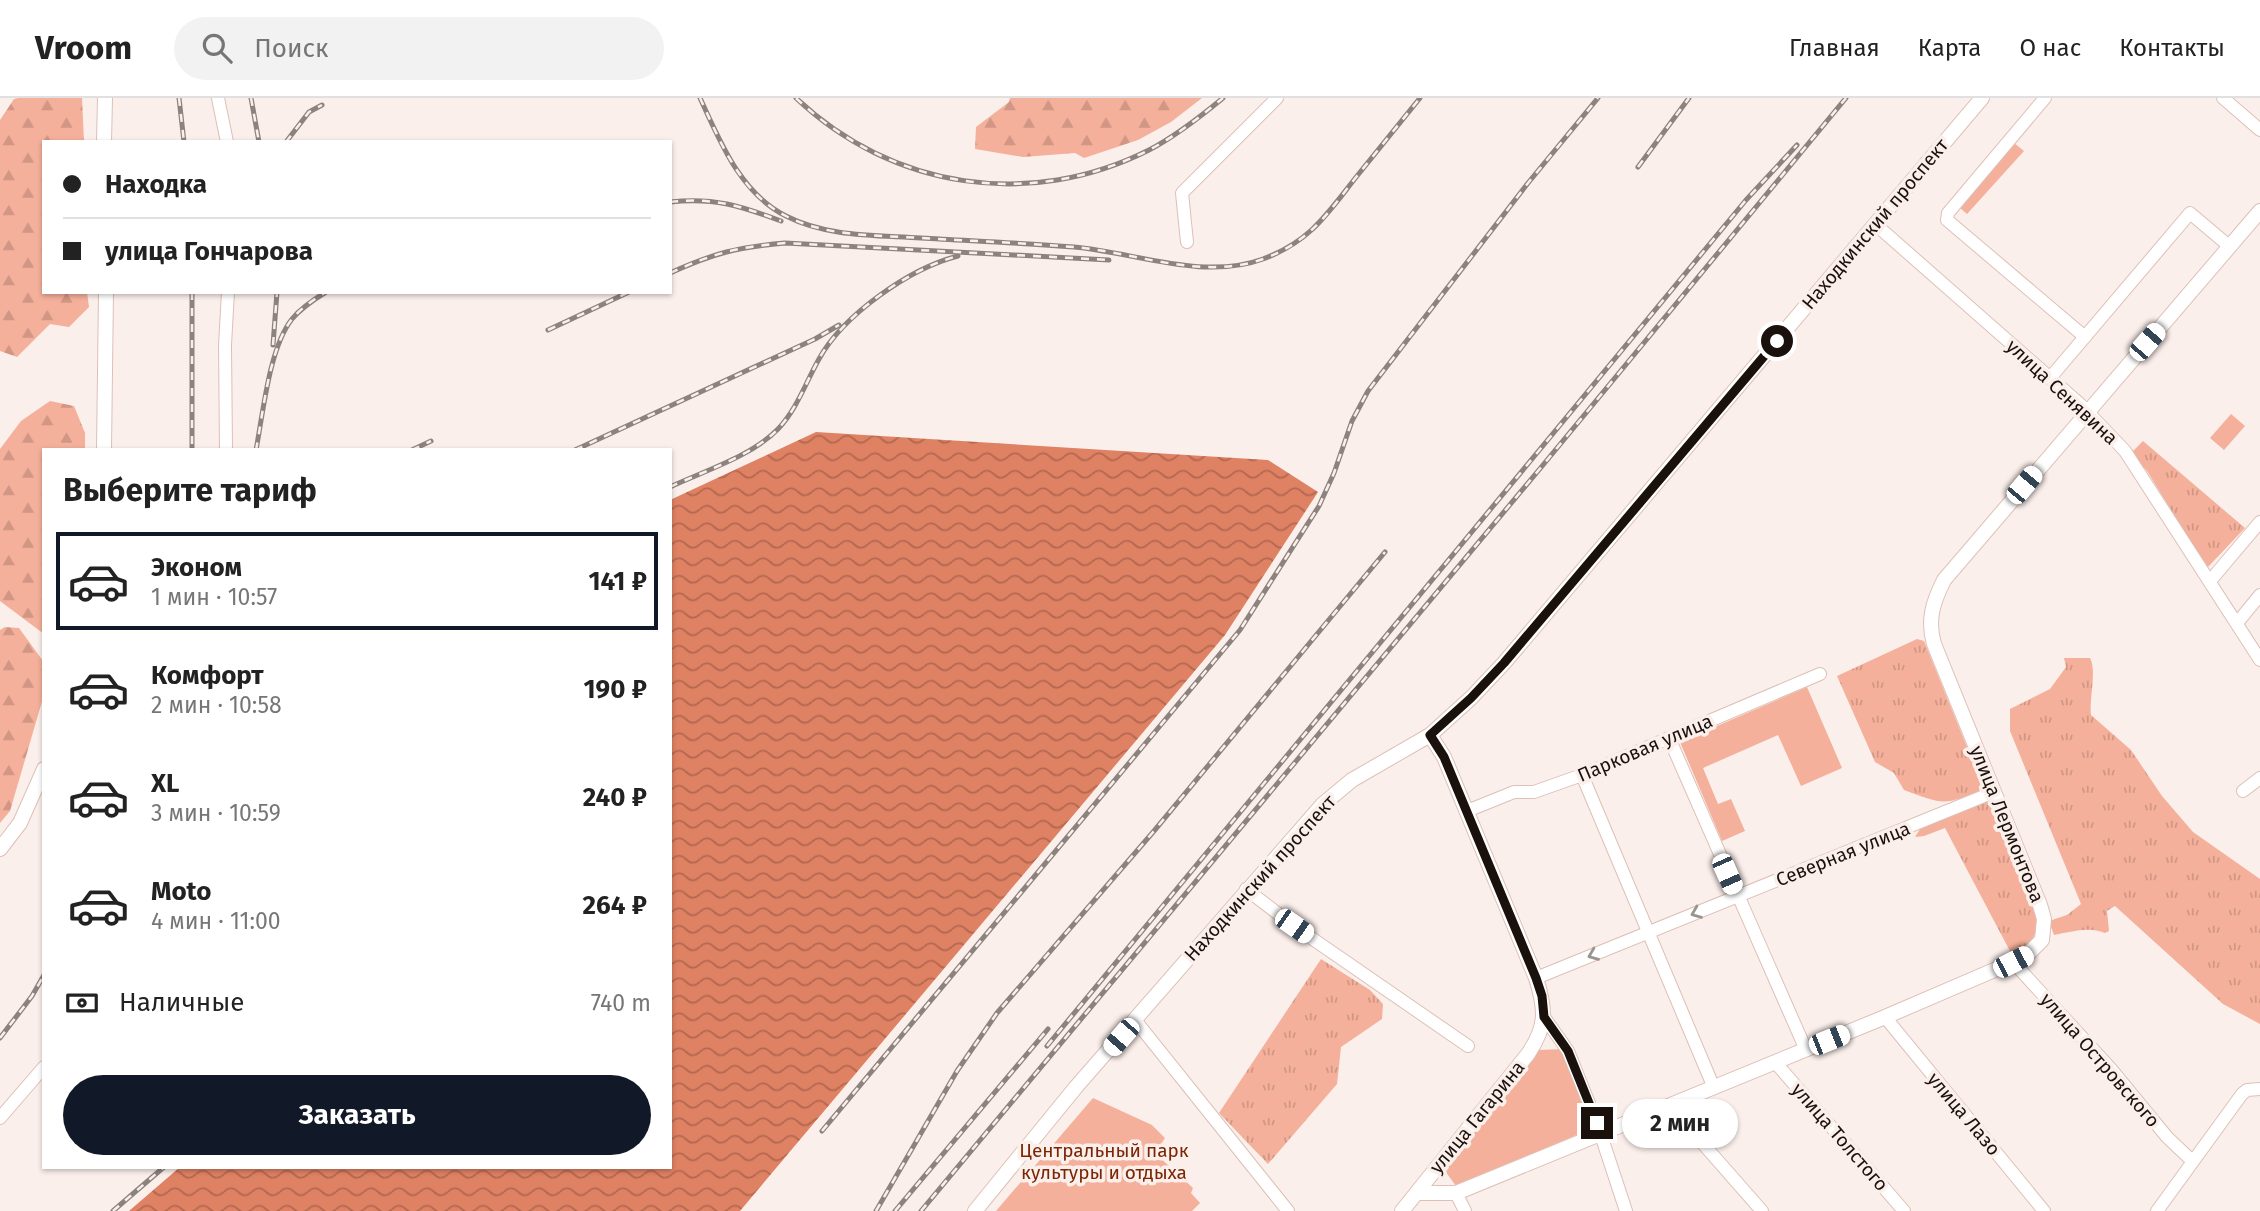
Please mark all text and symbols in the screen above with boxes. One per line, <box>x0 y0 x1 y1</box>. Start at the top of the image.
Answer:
search box <box>174 17 664 80</box>
text: Vroom <box>35 28 132 68</box>
icon: search <box>198 29 236 67</box>
text: Поиск <box>254 33 328 64</box>
text: Главная <box>1789 34 1880 62</box>
text: Карта <box>1918 34 1981 62</box>
text: О нас <box>2019 34 2081 62</box>
text: Контакты <box>2119 34 2225 62</box>
street label: Находкинский проспект <box>1797 134 1953 314</box>
text: Находка <box>105 169 207 200</box>
text: улица Гончарова <box>105 236 313 267</box>
car <box>2126 319 2169 365</box>
route start <box>1761 325 1793 357</box>
street label: улица Сенявина <box>2001 334 2123 450</box>
car <box>2003 462 2046 508</box>
text: Выберите тариф <box>63 471 317 509</box>
icon: car <box>67 550 130 613</box>
text: Эконом <box>151 552 242 583</box>
text: 141 ₽ <box>588 566 647 597</box>
text: 1 мин · 10:57 <box>151 583 277 611</box>
icon: car <box>67 658 130 721</box>
text: Комфорт <box>151 660 264 691</box>
text: 190 ₽ <box>584 674 647 705</box>
text: 2 мин · 10:58 <box>151 691 282 719</box>
street label: Парковая улица <box>1574 709 1716 787</box>
street label: улица Лермонтова <box>1965 742 2049 906</box>
icon: car <box>67 766 130 829</box>
text: XL <box>151 768 179 799</box>
text: 240 ₽ <box>583 782 647 813</box>
street label: Находкинский проспект <box>1179 790 1341 966</box>
text: 3 мин · 10:59 <box>151 799 281 827</box>
street label: Северная улица <box>1772 817 1914 891</box>
car <box>1709 851 1746 897</box>
icon: car <box>67 874 130 937</box>
text: Moto <box>151 876 211 907</box>
text: 264 ₽ <box>583 890 647 921</box>
car <box>1271 905 1318 947</box>
one-way arrow <box>1691 905 1703 919</box>
text: 4 мин · 11:00 <box>151 907 281 935</box>
car <box>1990 943 2037 981</box>
one-way arrow <box>1587 947 1599 961</box>
icon: cash <box>63 984 101 1022</box>
text: Наличные <box>119 987 244 1018</box>
street label: улица Островского <box>2035 988 2165 1132</box>
text: 740 m <box>591 989 651 1017</box>
car <box>1100 1014 1143 1060</box>
car <box>1806 1022 1853 1058</box>
street label: улица Гагарина <box>1425 1056 1529 1178</box>
street label: улица Лазо <box>1923 1068 2005 1160</box>
button: Заказать <box>63 1075 651 1155</box>
street label: улица Толстого <box>1787 1078 1893 1196</box>
callout: 2 мин <box>1622 1098 1737 1148</box>
route end <box>1581 1107 1613 1139</box>
text: 2 мин <box>1650 1109 1710 1137</box>
park label: Центральный парк культуры и отдыха <box>1019 1139 1189 1184</box>

